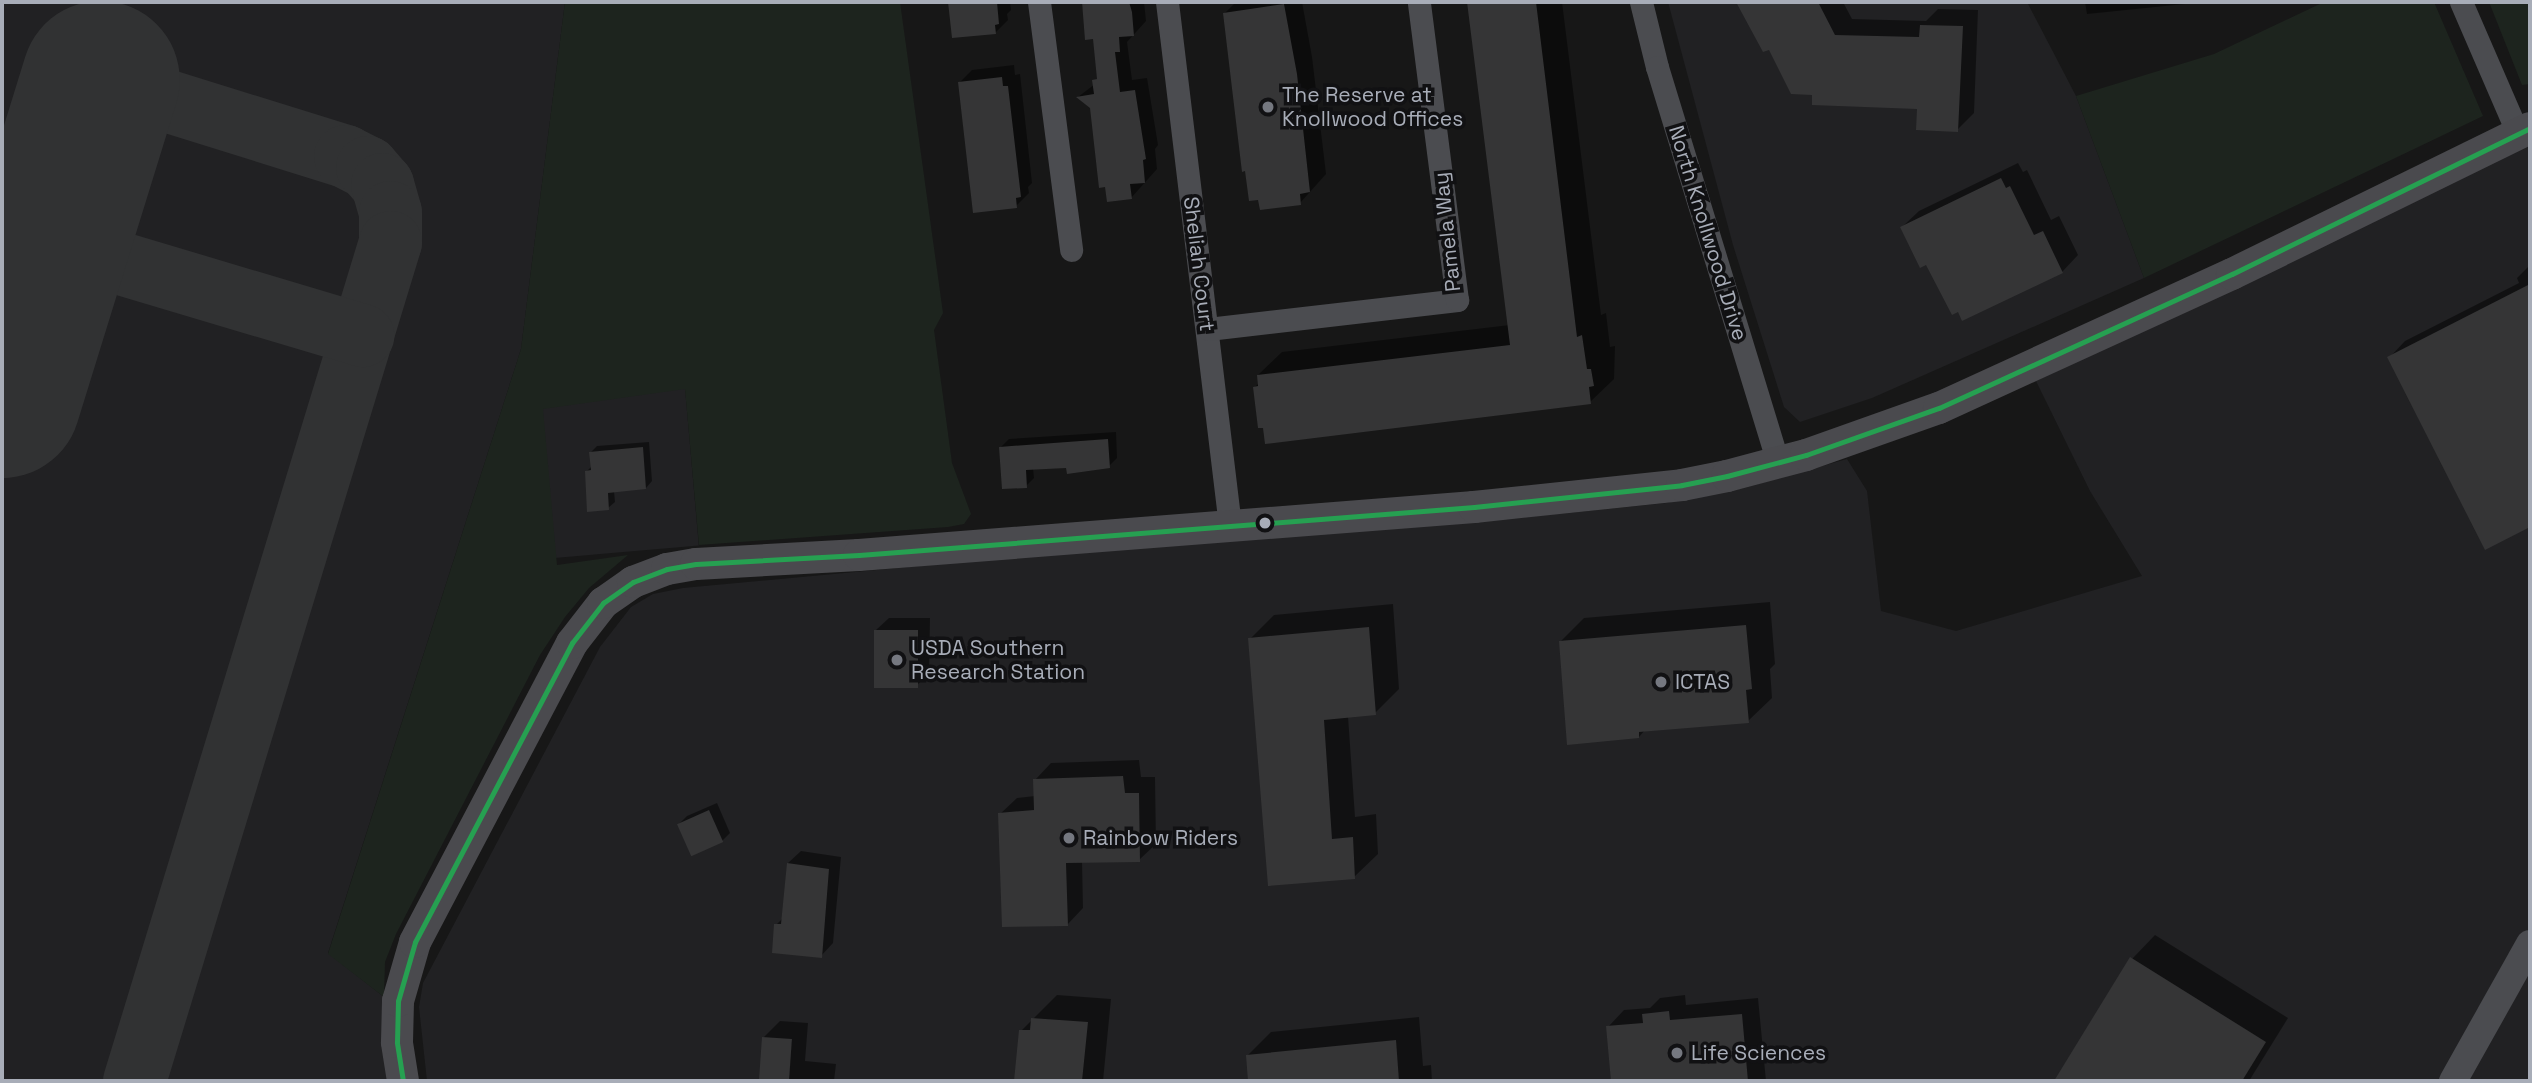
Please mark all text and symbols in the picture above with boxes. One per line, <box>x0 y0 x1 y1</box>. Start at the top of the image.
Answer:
place label: The Reserve at Knollwood Offices <box>1282 82 1463 132</box>
marker: The Reserve at Knollwood Offices <box>1260 99 1276 115</box>
street label: North Knollwood Drive <box>1663 122 1753 344</box>
street label: Pamela Way <box>1428 171 1466 293</box>
street label: Sheliah Court <box>1178 195 1220 333</box>
unlabelled marker <box>1258 516 1272 530</box>
place label: USDA Southern Research Station <box>911 635 1085 685</box>
marker: USDA Southern Research Station <box>889 652 905 668</box>
place label: ICTAS <box>1675 669 1730 695</box>
marker: ICTAS <box>1653 674 1669 690</box>
place label: Rainbow Riders <box>1083 825 1238 851</box>
marker: Rainbow Riders <box>1061 830 1077 846</box>
place label: Life Sciences <box>1691 1040 1826 1066</box>
marker: Life Sciences <box>1669 1045 1685 1061</box>

